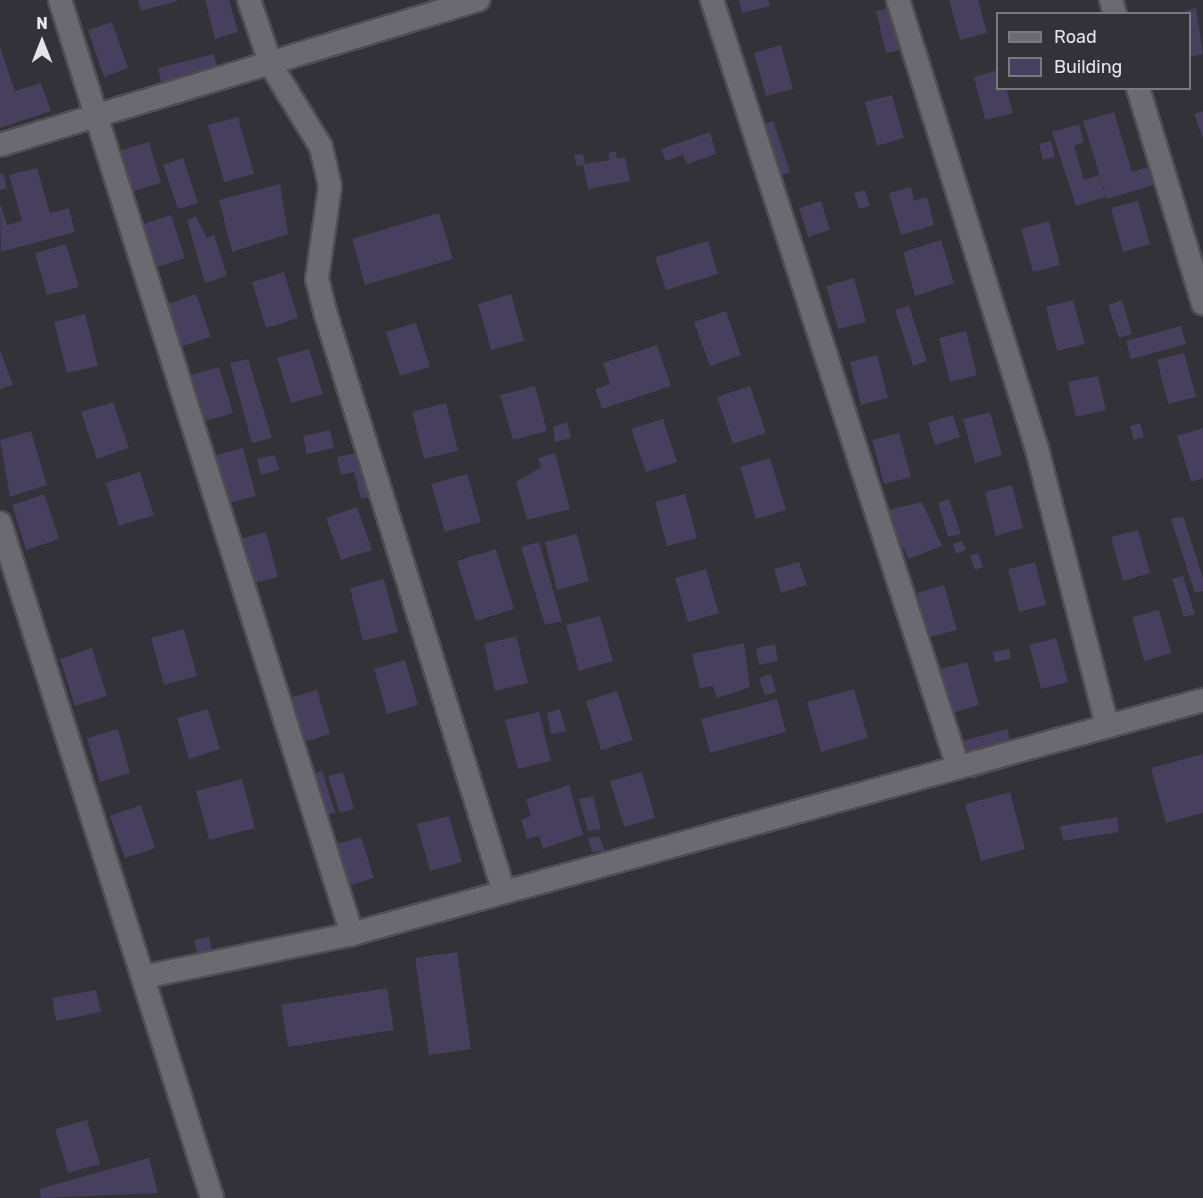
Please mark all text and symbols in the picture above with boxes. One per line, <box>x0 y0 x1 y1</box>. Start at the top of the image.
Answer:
north arrow <box>12 12 72 72</box>
legend <box>996 12 1191 90</box>
text: N <box>36 14 48 33</box>
text: Road <box>1054 26 1097 48</box>
text: Building <box>1054 56 1122 78</box>

